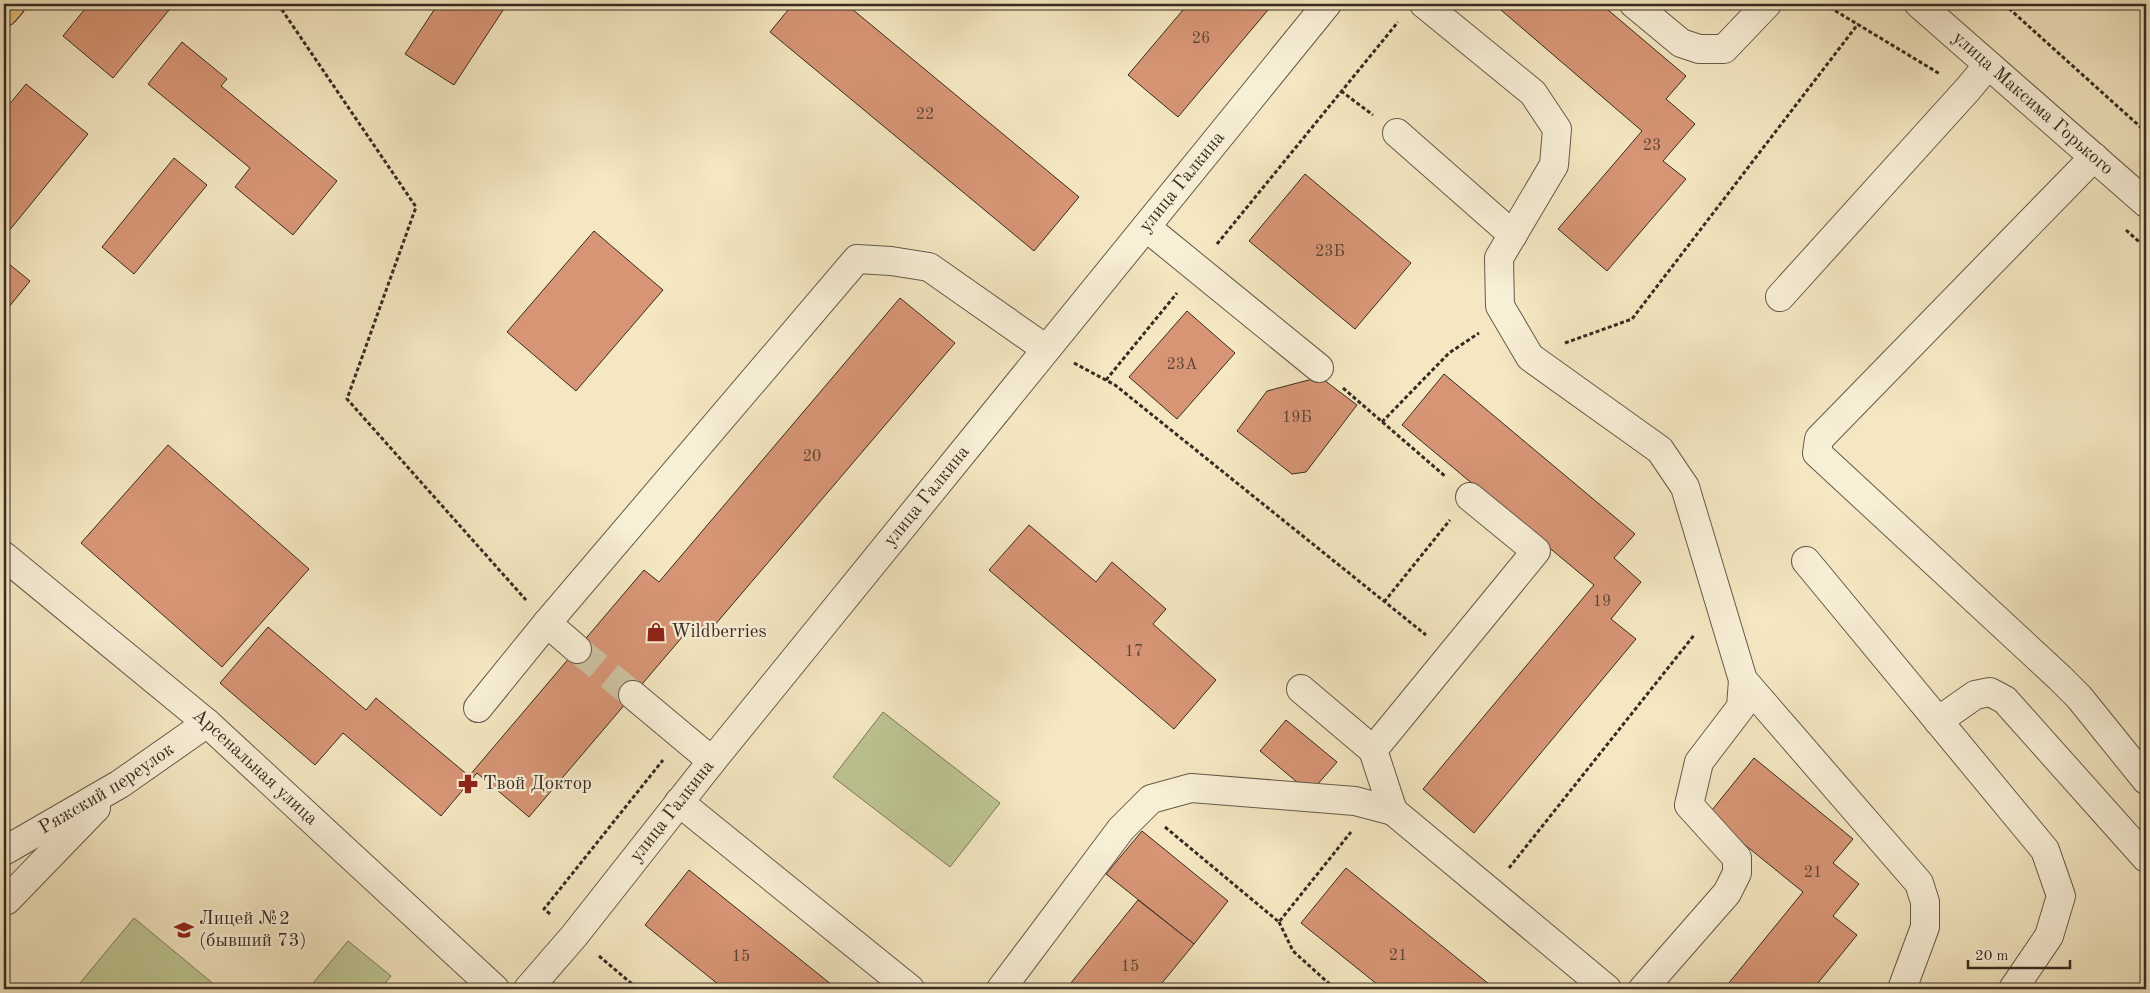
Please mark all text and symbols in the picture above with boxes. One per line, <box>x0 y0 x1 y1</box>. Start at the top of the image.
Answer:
street label: улица Максима Горького <box>1948 28 2117 179</box>
house number: 26 <box>1192 31 1210 47</box>
house number: 22 <box>916 107 934 123</box>
street label: улица Галкина <box>1136 128 1229 236</box>
house number: 23 <box>1643 138 1661 154</box>
house number: 23Б <box>1315 244 1345 260</box>
house number: 23А <box>1167 357 1197 373</box>
house number: 19Б <box>1282 410 1312 426</box>
street label: улица Галкина <box>881 442 974 550</box>
house number: 20 <box>803 449 821 465</box>
house number: 19 <box>1593 594 1611 610</box>
shop icon: Wildberries <box>645 621 667 643</box>
place label: Wildberries <box>671 623 767 642</box>
house number: 17 <box>1125 644 1143 660</box>
street label: Арсенальная улица <box>189 705 321 830</box>
street label: Ряжский переулок <box>36 739 178 838</box>
street label: улица Галкина <box>627 756 719 866</box>
pharmacy icon: Твой Доктор <box>457 773 479 795</box>
place label: Твой Доктор <box>483 775 592 794</box>
house number: 21 <box>1804 865 1822 881</box>
place label: Лицей №2 (бывший 73) <box>199 910 306 951</box>
school or university icon: Лицей №2 (бывший 73) <box>173 919 195 941</box>
scale bar <box>1968 938 2070 970</box>
house number: 21 <box>1389 948 1407 964</box>
house number: 15 <box>732 949 750 965</box>
text: 20 m <box>1975 949 2009 964</box>
house number: 15 <box>1121 959 1139 975</box>

